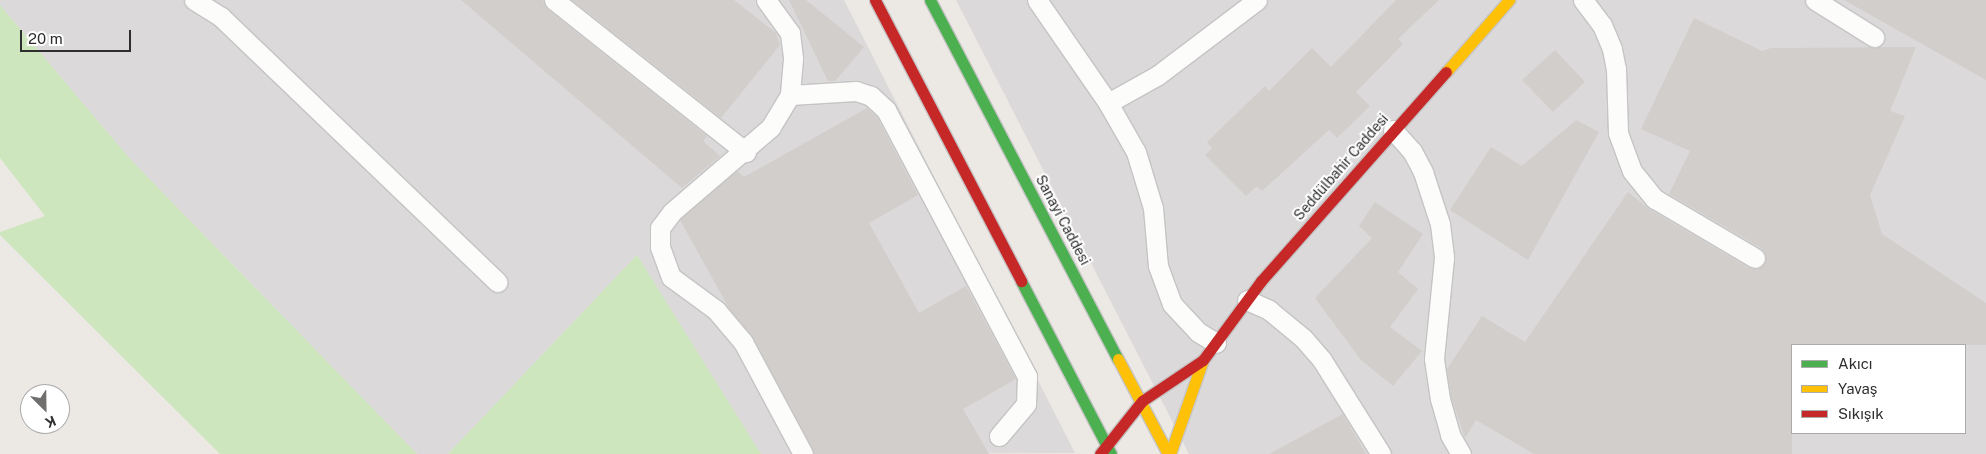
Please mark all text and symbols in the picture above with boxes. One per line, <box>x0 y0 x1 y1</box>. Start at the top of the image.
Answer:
scale bar <box>22 20 134 52</box>
text: 20 m <box>28 30 63 47</box>
street label: Seddülbahir Caddesi <box>1290 110 1392 224</box>
street label: Sanayi Caddesi <box>1032 172 1094 268</box>
legend <box>1791 344 1966 434</box>
text: Akıcı <box>1838 355 1872 372</box>
text: Yavaş <box>1838 380 1877 397</box>
north arrow <box>20 384 70 434</box>
text: Sıkışık <box>1838 405 1884 422</box>
text: K <box>43 413 58 431</box>

